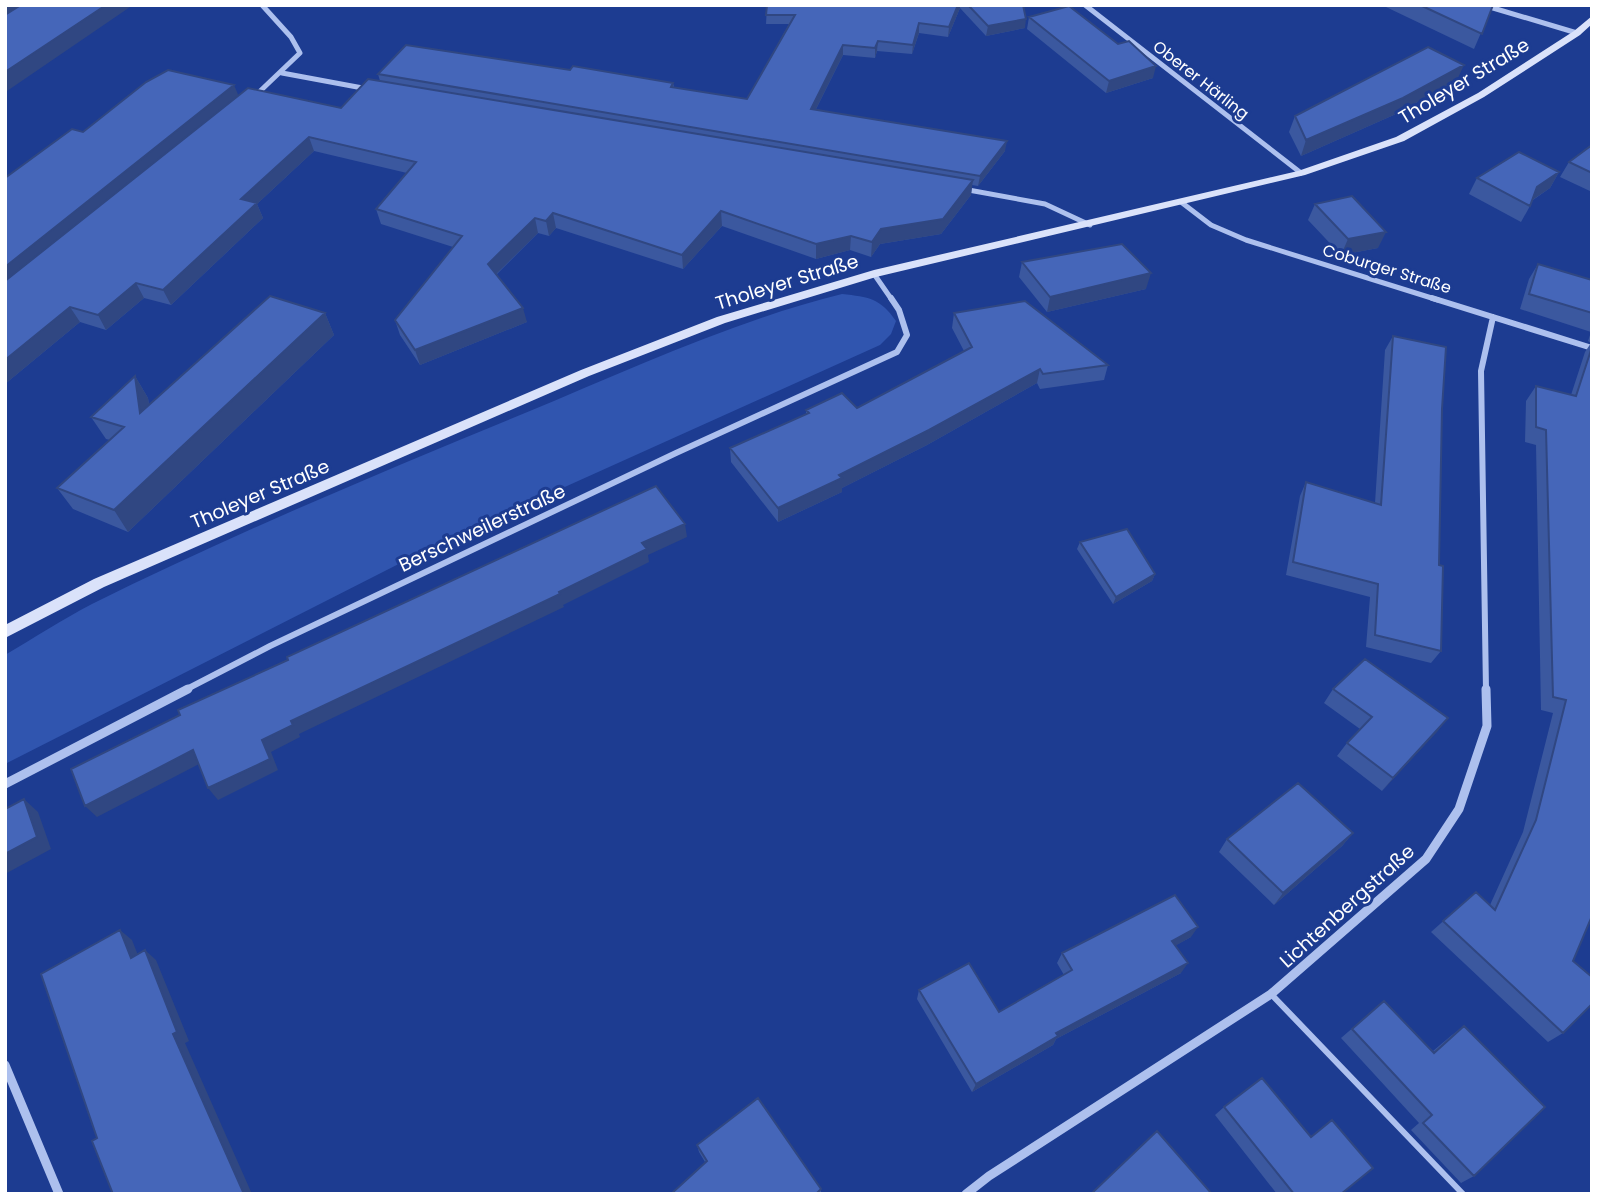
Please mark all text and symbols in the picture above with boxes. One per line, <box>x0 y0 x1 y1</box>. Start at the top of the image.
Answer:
street label: Tholeyer Straße <box>1393 31 1535 131</box>
street label: Oberer Härling <box>1148 35 1254 125</box>
street label: Coburger Straße <box>1320 238 1454 300</box>
street label: Tholeyer Straße <box>712 247 862 317</box>
street label: Tholeyer Straße <box>186 453 334 535</box>
street label: Berschweilerstraße <box>394 477 570 579</box>
street label: Lichtenbergstraße <box>1274 838 1420 974</box>

